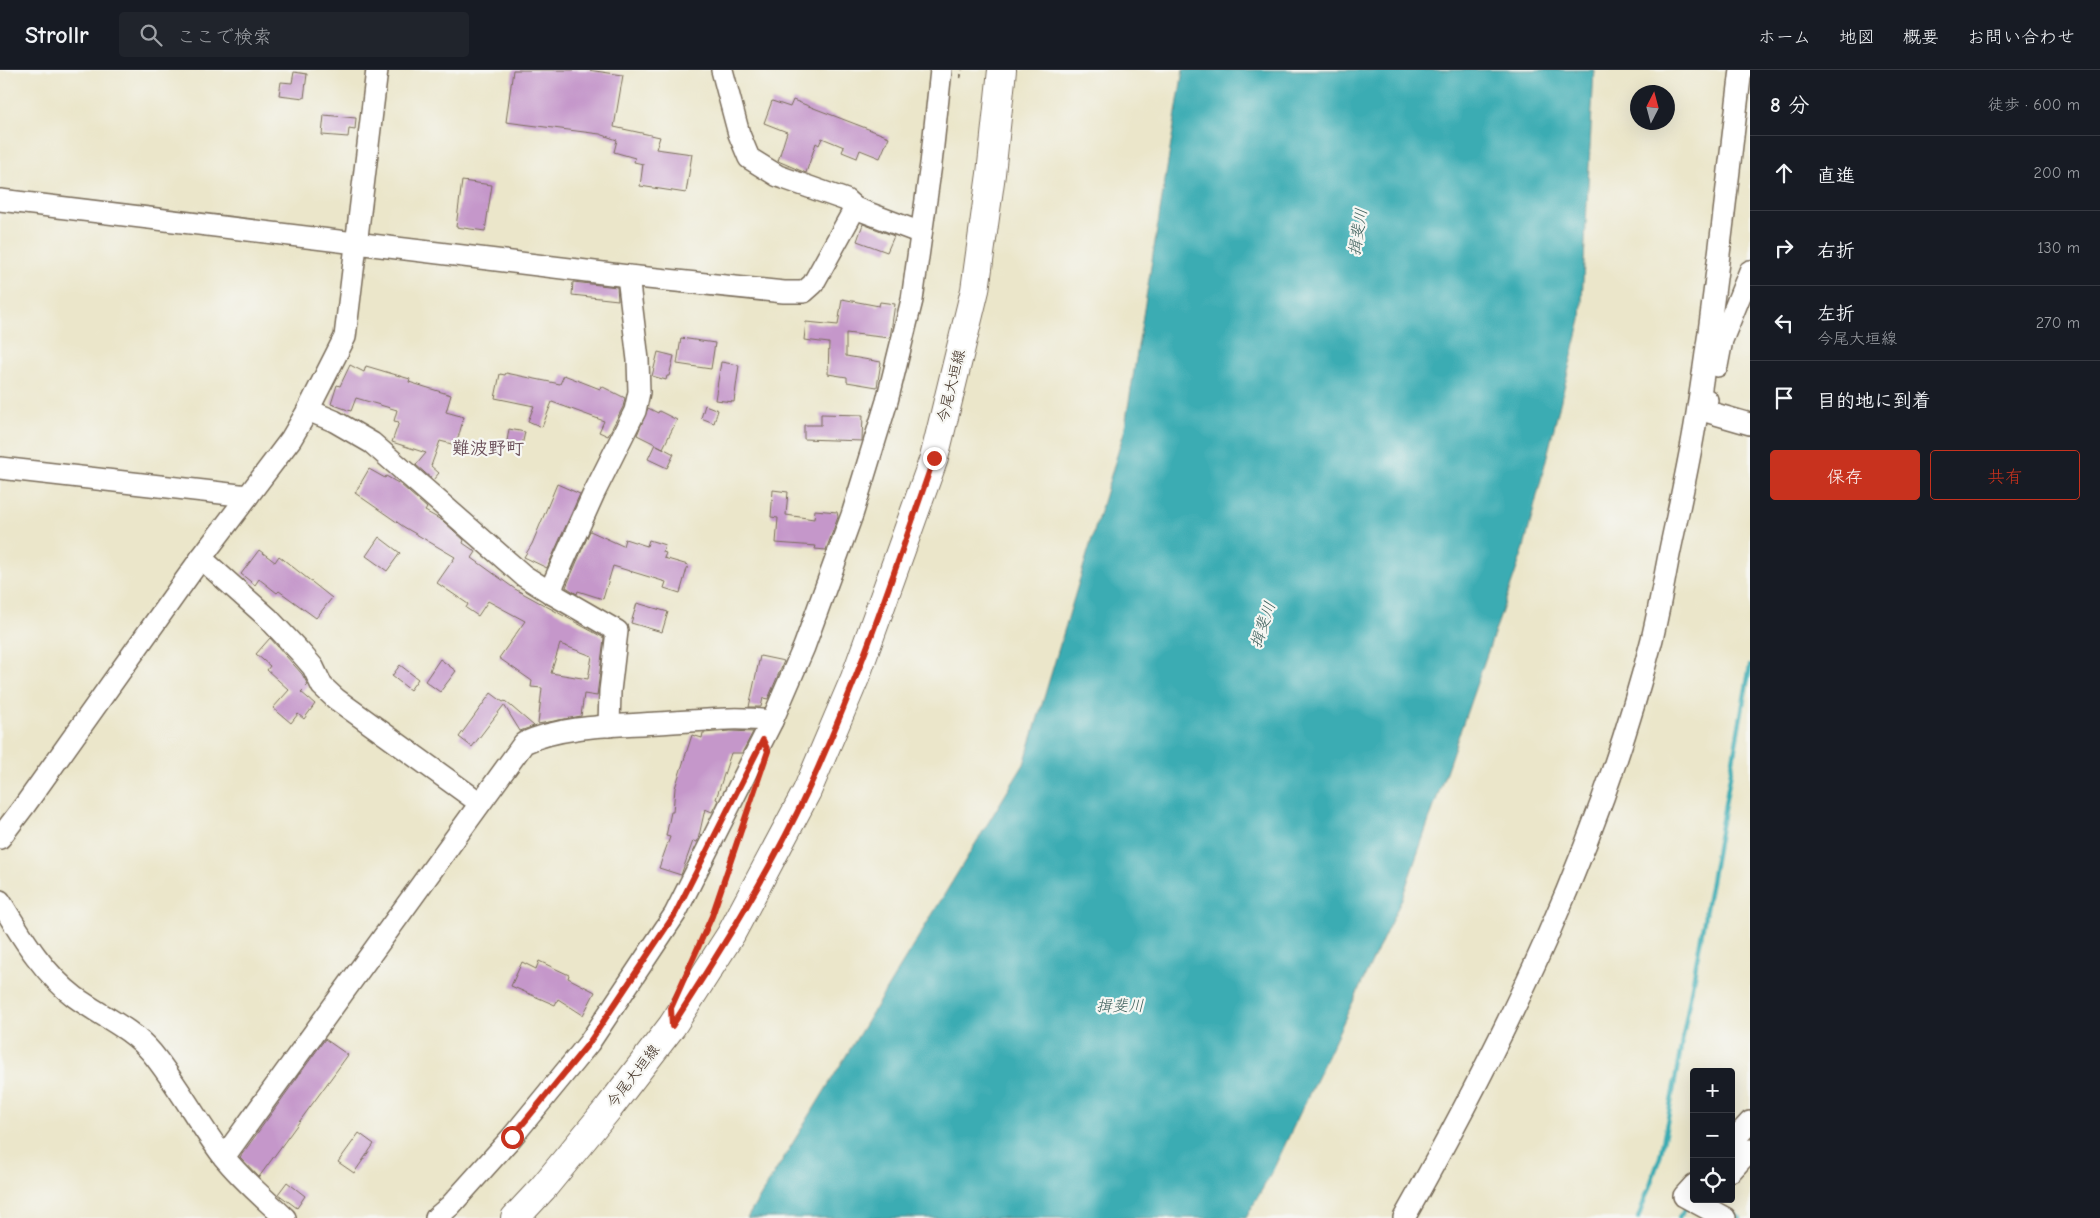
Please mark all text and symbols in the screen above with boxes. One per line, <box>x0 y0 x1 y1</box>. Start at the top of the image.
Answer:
search box <box>119 12 469 57</box>
text: Strollr <box>25 21 89 49</box>
icon: search <box>137 21 165 49</box>
text: ここで検索 <box>177 26 272 48</box>
text: ホーム <box>1758 27 1811 48</box>
text: 地図 <box>1839 27 1875 48</box>
text: 概要 <box>1903 27 1939 48</box>
text: お問い合わせ <box>1967 27 2075 48</box>
north arrow <box>1630 85 1675 130</box>
text: 8 分 <box>1770 93 1809 117</box>
text: 徒歩 · 600 m <box>1988 96 2080 114</box>
icon: ahead <box>1770 159 1798 187</box>
text: 200 m <box>2034 164 2080 182</box>
text: 直進 <box>1817 165 1855 187</box>
water label: 揖斐川 <box>1345 207 1371 257</box>
icon: right <box>1770 234 1798 262</box>
text: 130 m <box>2037 239 2080 257</box>
text: 右折 <box>1817 240 1855 262</box>
text: 左折 <box>1817 303 1855 325</box>
icon: left <box>1770 309 1798 337</box>
text: 270 m <box>2036 314 2080 332</box>
text: 今尾大垣線 <box>1817 330 1897 348</box>
street label: 今尾大垣線 <box>933 347 969 425</box>
icon: arrive <box>1770 384 1798 412</box>
text: 目的地に到着 <box>1817 390 1931 412</box>
district label: 難波野町 <box>452 438 524 459</box>
route end <box>923 447 946 470</box>
button: 保存 <box>1770 450 1920 500</box>
button: 共有 <box>1930 450 2080 500</box>
water label: 揖斐川 <box>1247 599 1279 651</box>
water label: 揖斐川 <box>1096 997 1144 1015</box>
street label: 今尾大垣線 <box>603 1041 663 1111</box>
map controls <box>1690 1068 1735 1203</box>
button: + <box>1690 1068 1735 1113</box>
button: − <box>1690 1113 1735 1158</box>
route start <box>501 1126 524 1149</box>
button: locate <box>1690 1158 1735 1203</box>

